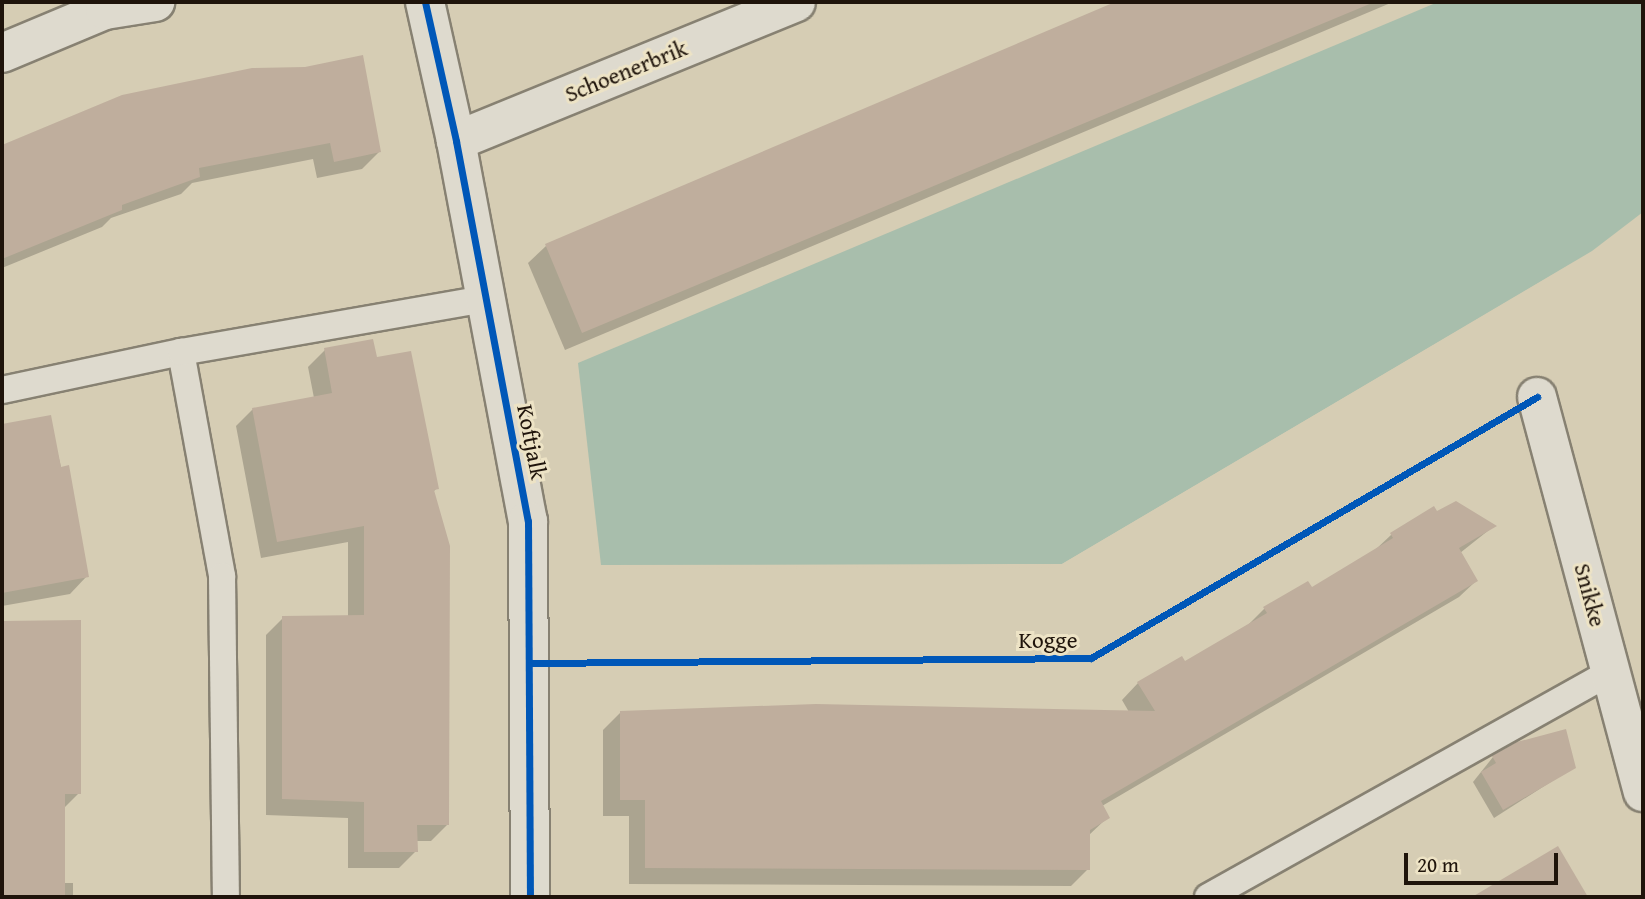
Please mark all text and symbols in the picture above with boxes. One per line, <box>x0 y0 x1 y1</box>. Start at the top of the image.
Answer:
street label: Schoenerbrik <box>561 34 691 108</box>
street label: Koftjalk <box>511 402 553 482</box>
street label: Snikke <box>1568 560 1612 630</box>
street label: Kogge <box>1018 626 1078 654</box>
scale bar <box>1407 839 1561 883</box>
text: 20 m <box>1417 849 1459 880</box>

